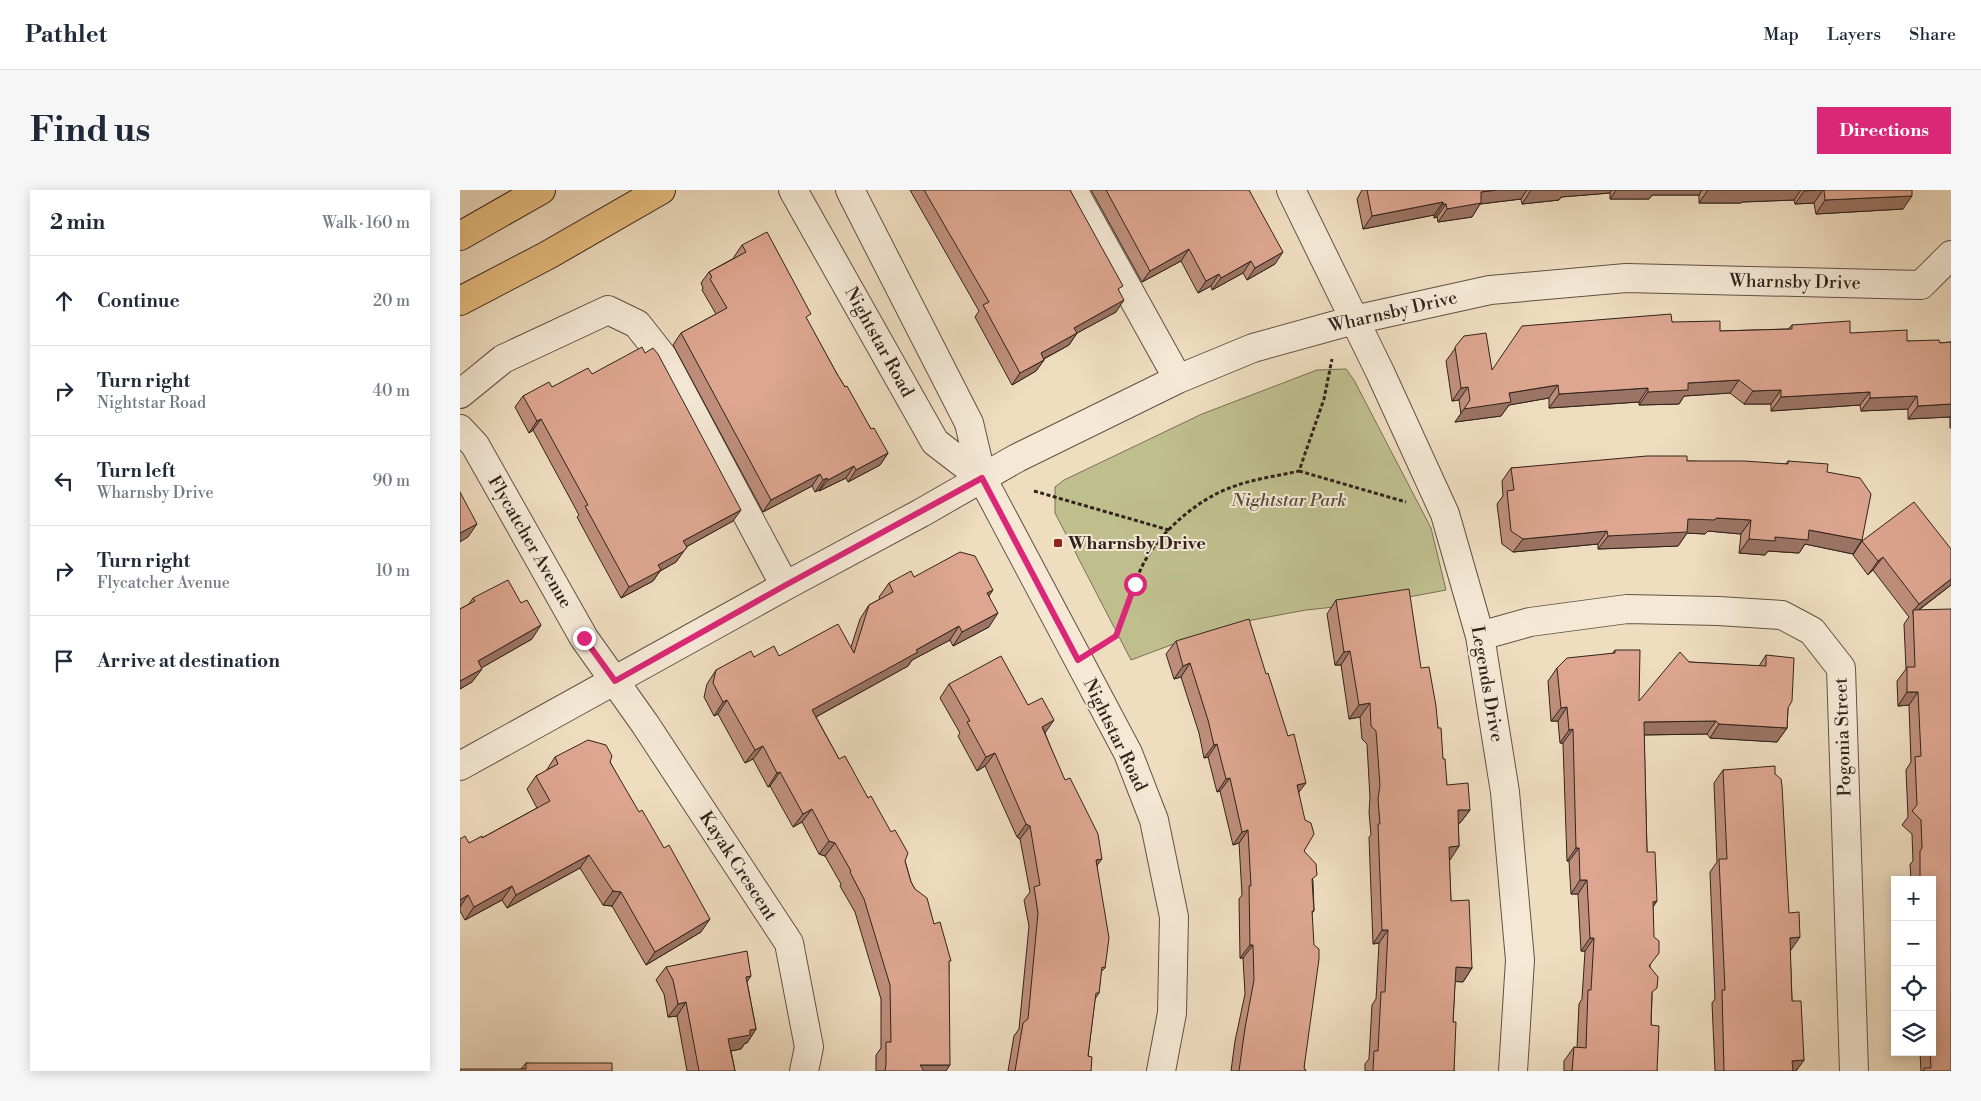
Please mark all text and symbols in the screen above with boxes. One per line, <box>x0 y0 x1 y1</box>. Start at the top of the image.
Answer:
text: Pathlet <box>25 20 107 50</box>
text: Map <box>1764 23 1799 46</box>
text: Layers <box>1827 23 1881 46</box>
text: Share <box>1909 23 1956 46</box>
button: Directions <box>1817 107 1951 154</box>
text: Find us <box>30 109 150 152</box>
text: 2 min <box>50 210 105 236</box>
text: Walk · 160 m <box>322 213 410 233</box>
street label: Wharnsby Drive <box>1728 269 1861 295</box>
street label: Nightstar Road <box>839 283 919 402</box>
street label: Wharnsby Drive <box>1326 286 1459 338</box>
icon: ahead <box>50 287 78 315</box>
text: Continue <box>97 289 180 313</box>
text: 20 m <box>373 291 410 311</box>
text: Turn right <box>97 369 190 393</box>
icon: right <box>50 377 78 405</box>
text: 40 m <box>373 381 410 401</box>
text: Nightstar Road <box>97 393 206 413</box>
text: Turn left <box>97 459 176 483</box>
icon: left <box>50 467 78 495</box>
text: 90 m <box>372 471 410 491</box>
street label: Flycatcher Avenue <box>483 472 577 612</box>
text: Wharnsby Drive <box>97 483 214 503</box>
park label: Nightstar Park <box>1230 489 1347 512</box>
place label: Wharnsby Drive <box>1067 532 1206 555</box>
marker: Wharnsby Drive <box>1052 537 1064 549</box>
text: Turn right <box>97 549 190 573</box>
icon: right <box>50 557 78 585</box>
text: 10 m <box>376 561 410 581</box>
text: Flycatcher Avenue <box>97 573 230 593</box>
route start <box>1124 573 1147 596</box>
street label: Legends Drive <box>1465 624 1509 744</box>
route end <box>573 627 596 650</box>
icon: arrive <box>50 647 78 675</box>
text: Arrive at destination <box>97 649 280 673</box>
street label: Nightstar Road <box>1078 675 1153 796</box>
street label: Pogonia Street <box>1829 676 1857 797</box>
street label: Kayak Crescent <box>694 807 782 926</box>
map controls <box>1891 876 1936 1056</box>
button: + <box>1891 876 1936 921</box>
button: − <box>1891 921 1936 966</box>
button: locate <box>1891 966 1936 1011</box>
button: layers <box>1891 1011 1936 1056</box>

